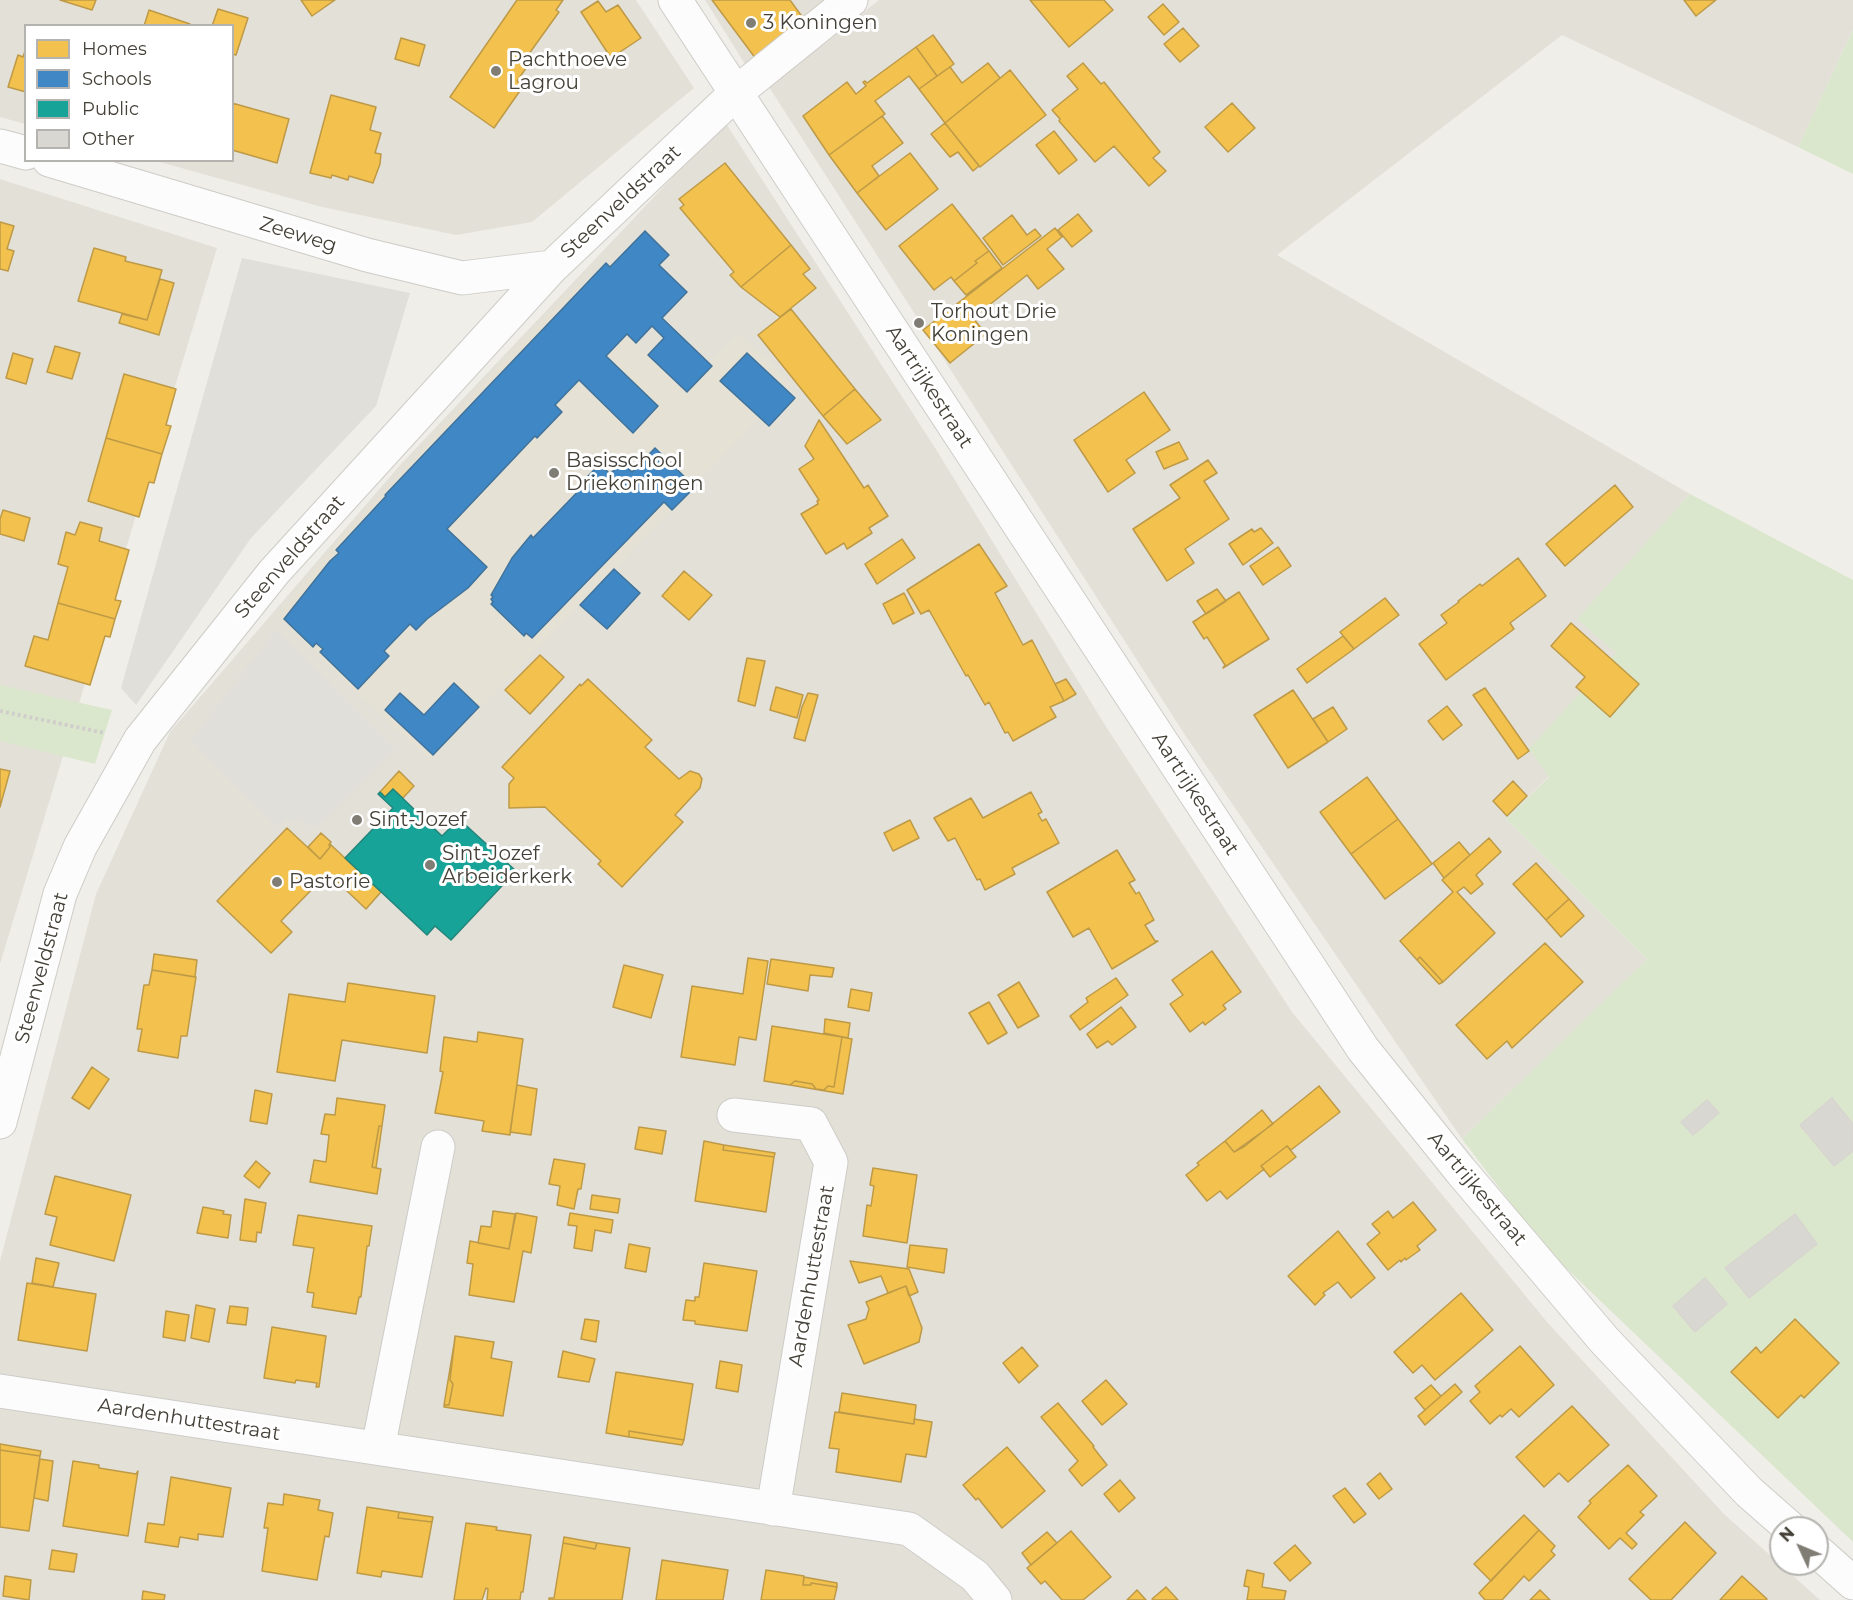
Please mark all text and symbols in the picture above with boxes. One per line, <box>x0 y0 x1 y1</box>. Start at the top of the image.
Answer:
place label: 3 Koningen <box>763 11 878 35</box>
marker: 3 Koningen <box>744 16 758 30</box>
legend <box>24 24 234 162</box>
text: Homes <box>82 38 147 60</box>
place label: Pachthoeve Lagrou <box>508 48 627 95</box>
marker: Pachthoeve Lagrou <box>489 64 503 78</box>
text: Schools <box>82 68 151 90</box>
text: Public <box>82 98 139 120</box>
text: Other <box>82 128 135 150</box>
street label: Steenveldstraat <box>556 140 686 264</box>
street label: Zeeweg <box>256 212 340 258</box>
place label: Torhout Drie Koningen <box>931 300 1056 347</box>
marker: Torhout Drie Koningen <box>912 316 926 330</box>
street label: Aartrijkestraat <box>880 321 978 453</box>
place label: Basisschool Driekoningen <box>566 449 704 496</box>
marker: Basisschool Driekoningen <box>547 466 561 480</box>
street label: Steenveldstraat <box>230 490 350 624</box>
street label: Aartrijkestraat <box>1146 728 1244 860</box>
place label: Sint-Jozef <box>369 808 467 832</box>
marker: Sint-Jozef <box>350 813 364 827</box>
place label: Sint-Jozef Arbeiderkerk <box>442 842 572 889</box>
marker: Sint-Jozef Arbeiderkerk <box>423 858 437 872</box>
place label: Pastorie <box>289 870 370 894</box>
marker: Pastorie <box>270 875 284 889</box>
street label: Steenveldstraat <box>10 890 74 1046</box>
street label: Aartrijkestraat <box>1422 1127 1532 1251</box>
street label: Aardenhuttestraat <box>784 1183 840 1369</box>
street label: Aardenhuttestraat <box>96 1394 282 1446</box>
north arrow <box>1769 1516 1829 1576</box>
text: N <box>1776 1523 1798 1546</box>

